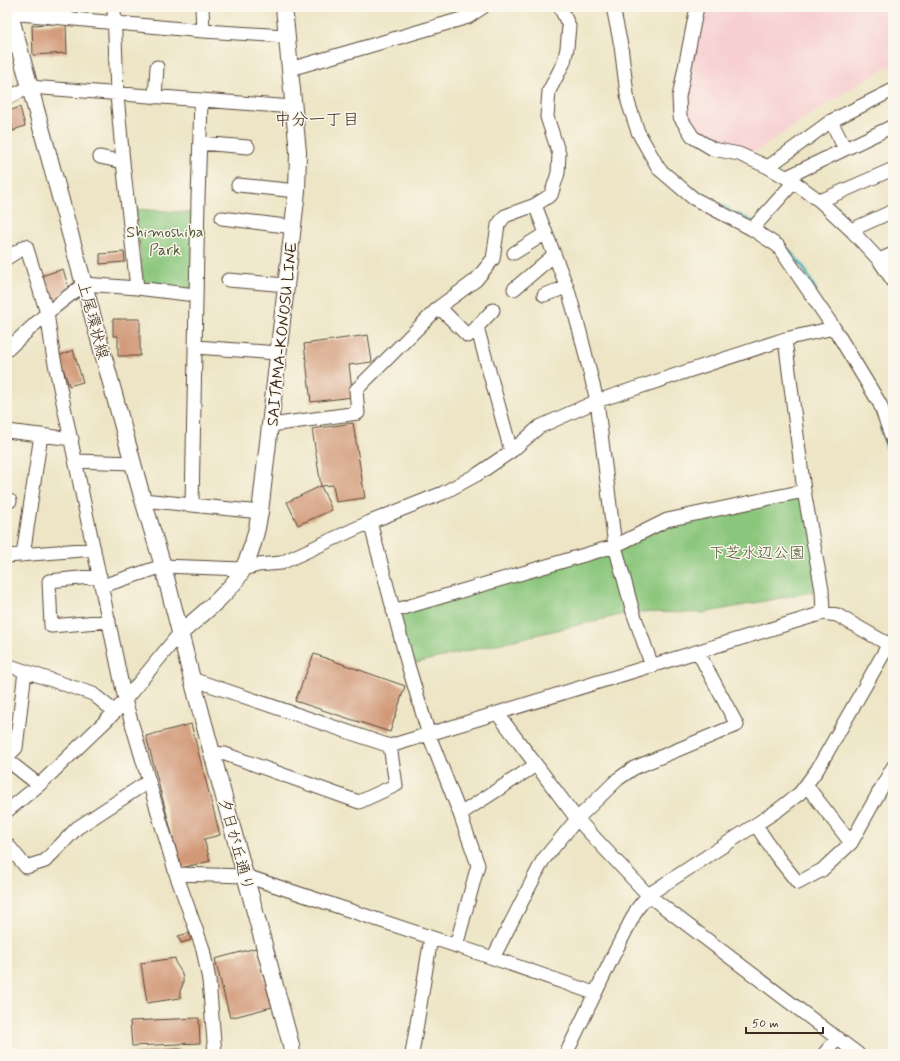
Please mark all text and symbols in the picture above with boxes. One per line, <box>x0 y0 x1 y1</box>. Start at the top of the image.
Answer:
district label: 中分一丁目 <box>275 109 360 131</box>
park label: Shimoshiba Park <box>126 222 204 261</box>
street label: SAITAMA-KONOSU LINE <box>262 241 303 427</box>
street label: 上尾環状線 <box>72 279 113 362</box>
park label: 下芝水辺公園 <box>709 543 805 564</box>
street label: 夕日が丘通り <box>213 795 258 893</box>
scale bar <box>746 1009 823 1035</box>
text: 50 m <box>752 1016 779 1032</box>

